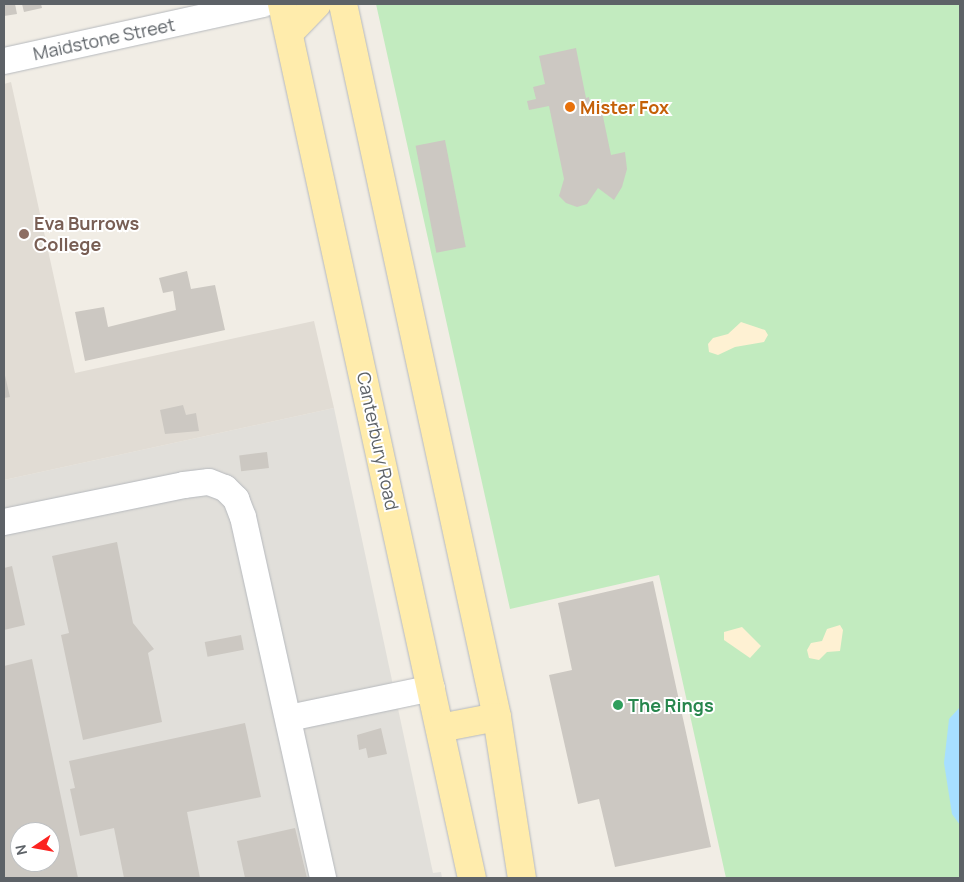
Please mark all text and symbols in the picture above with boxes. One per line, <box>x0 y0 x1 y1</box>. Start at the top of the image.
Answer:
street label: Maidstone Street <box>31 13 177 65</box>
place label: Mister Fox <box>580 96 669 118</box>
marker: Mister Fox <box>564 101 576 113</box>
place label: Eva Burrows College <box>34 213 139 255</box>
marker: Eva Burrows College <box>18 228 30 240</box>
street label: Canterbury Road <box>353 370 403 512</box>
place label: The Rings <box>628 694 714 716</box>
marker: The Rings <box>612 699 624 711</box>
north arrow <box>10 822 60 872</box>
text: N <box>10 843 31 857</box>

